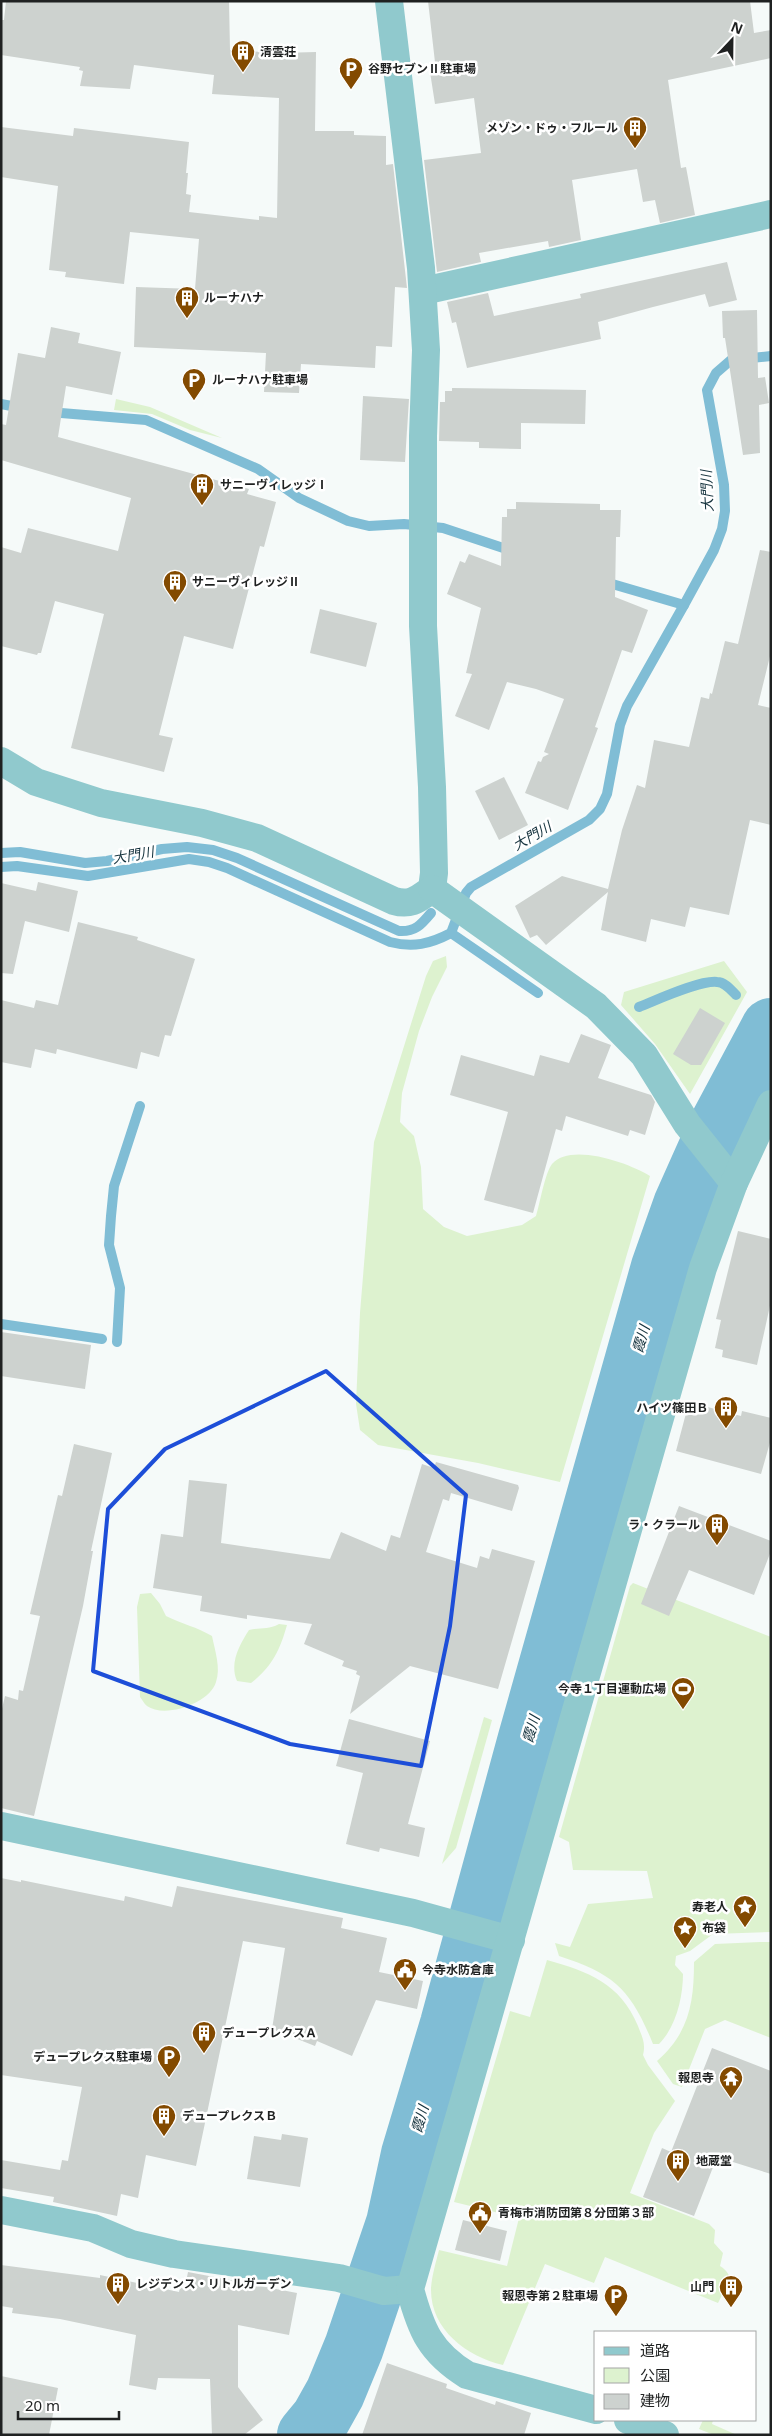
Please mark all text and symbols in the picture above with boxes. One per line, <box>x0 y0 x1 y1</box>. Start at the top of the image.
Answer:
north arrow <box>707 15 757 65</box>
text: N <box>728 17 746 38</box>
building icon: 清雲荘 <box>230 39 256 73</box>
place label: 清雲荘 <box>260 43 296 60</box>
parking icon: 谷野セブンⅡ駐車場 <box>338 56 364 90</box>
place label: 谷野セブンⅡ駐車場 <box>368 60 476 77</box>
building icon: メゾン・ドゥ・フルール <box>622 115 648 149</box>
place label: メゾン・ドゥ・フルール <box>486 119 618 136</box>
building icon: ルーナハナ <box>174 285 200 319</box>
place label: ルーナハナ <box>204 289 264 306</box>
parking icon: ルーナハナ駐車場 <box>181 367 207 401</box>
place label: ルーナハナ駐車場 <box>212 371 308 388</box>
water label: 大門川 <box>696 468 717 512</box>
building icon: サニーヴィレッジⅠ <box>189 472 215 506</box>
place label: サニーヴィレッジⅠ <box>220 476 328 493</box>
building icon: サニーヴィレッジⅡ <box>162 569 188 603</box>
place label: サニーヴィレッジⅡ <box>192 573 300 590</box>
water label: 大門川 <box>509 816 556 854</box>
water label: 大門川 <box>111 841 157 868</box>
water label: 霞川 <box>628 1321 654 1355</box>
building icon: ハイツ篠田Ｂ <box>713 1395 739 1429</box>
place label: ハイツ篠田Ｂ <box>636 1399 708 1416</box>
building icon: ラ・クラール <box>704 1512 730 1546</box>
place label: ラ・クラール <box>628 1516 700 1533</box>
sports icon: 今寺１丁目運動広場 <box>670 1676 696 1710</box>
place label: 今寺１丁目運動広場 <box>558 1680 666 1697</box>
water label: 霞川 <box>518 1711 544 1745</box>
place icon: 寿老人 <box>732 1894 758 1928</box>
place label: 寿老人 <box>692 1898 728 1915</box>
place icon: 布袋 <box>672 1915 698 1949</box>
place label: 布袋 <box>702 1919 726 1936</box>
public building icon: 今寺水防倉庫 <box>392 1957 418 1991</box>
place label: 今寺水防倉庫 <box>422 1961 494 1978</box>
building icon: デュープレクスＡ <box>191 2020 217 2054</box>
place label: デュープレクスＡ <box>222 2024 317 2041</box>
parking icon: デュープレクス駐車場 <box>156 2044 182 2078</box>
place label: デュープレクス駐車場 <box>33 2048 152 2065</box>
temple icon: 報恩寺 <box>718 2065 744 2099</box>
place label: 報恩寺 <box>678 2069 714 2086</box>
water label: 霞川 <box>407 2101 433 2135</box>
building icon: デュープレクスＢ <box>151 2103 177 2137</box>
place label: デュープレクスＢ <box>182 2107 277 2124</box>
building icon: 地蔵堂 <box>665 2148 691 2182</box>
place label: 地蔵堂 <box>696 2152 732 2169</box>
public building icon: 青梅市消防団第８分団第３部 <box>467 2200 493 2234</box>
place label: 青梅市消防団第８分団第３部 <box>498 2204 654 2221</box>
building icon: レジデンス・リトルガーデン <box>105 2271 131 2305</box>
building icon: 山門 <box>718 2274 744 2308</box>
place label: レジデンス・リトルガーデン <box>136 2275 291 2292</box>
place label: 山門 <box>690 2278 714 2295</box>
parking icon: 報恩寺第２駐車場 <box>603 2283 629 2317</box>
place label: 報恩寺第２駐車場 <box>502 2287 598 2304</box>
legend <box>594 2331 757 2421</box>
text: 道路 <box>640 2340 670 2360</box>
text: 公園 <box>640 2365 670 2385</box>
scale bar <box>18 2388 119 2420</box>
text: 建物 <box>640 2390 670 2410</box>
text: 20 m <box>25 2395 60 2415</box>

